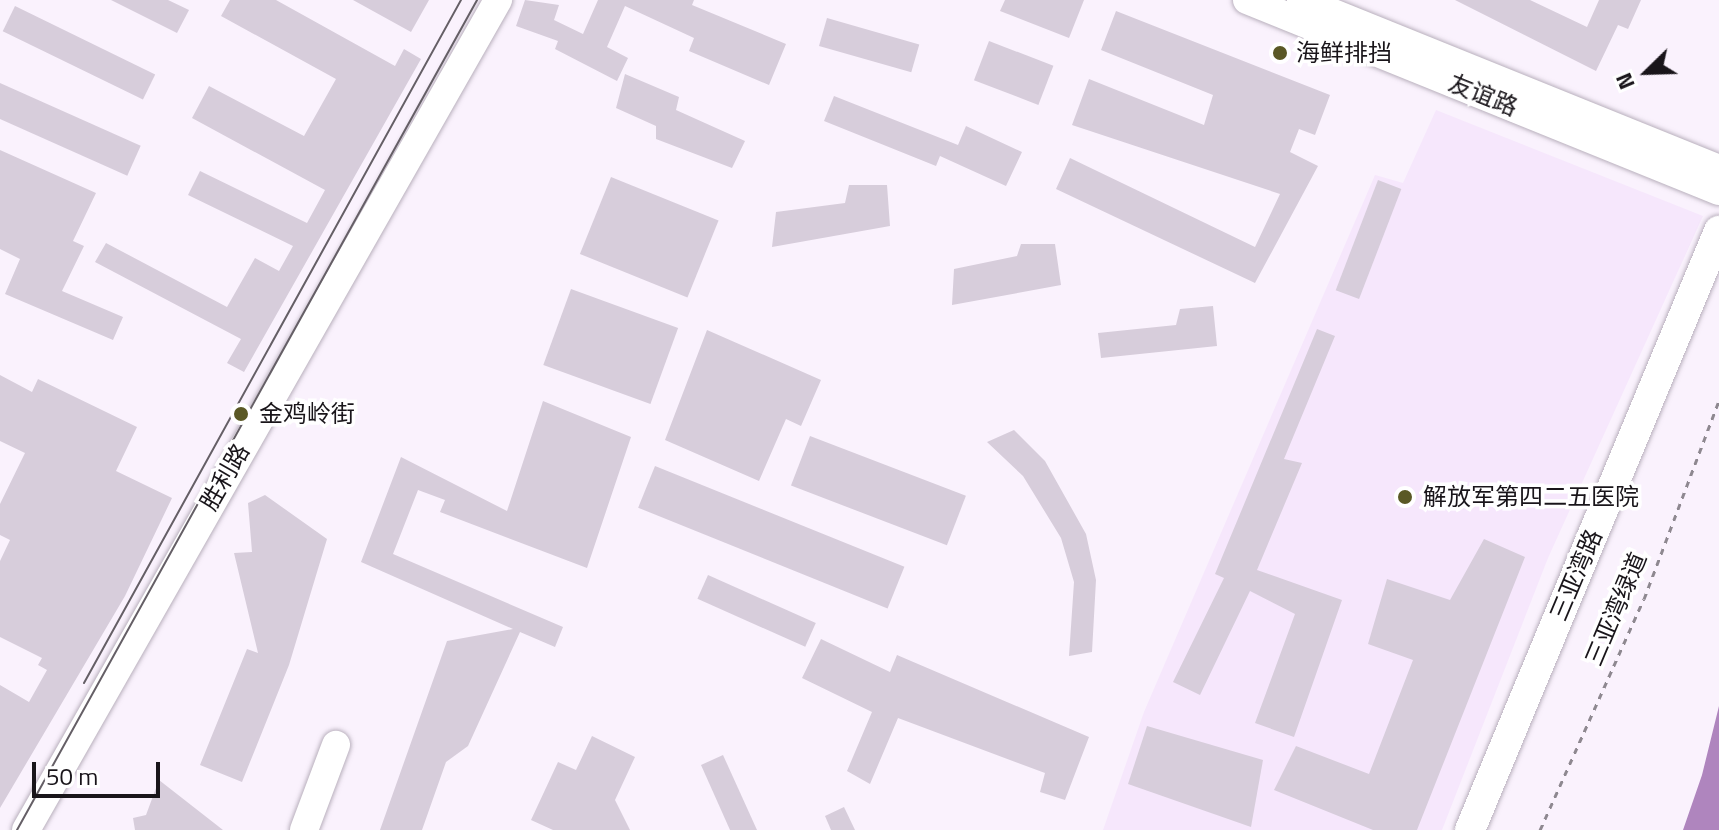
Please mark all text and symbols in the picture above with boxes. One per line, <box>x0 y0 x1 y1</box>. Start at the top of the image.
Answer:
north arrow <box>1607 32 1687 112</box>
place label: 海鲜排挡 <box>1296 39 1392 67</box>
marker: 海鲜排挡 <box>1271 44 1289 62</box>
street label: 友谊路 <box>1444 68 1522 122</box>
text: N <box>1606 68 1644 95</box>
place label: 金鸡岭街 <box>259 400 355 428</box>
marker: 金鸡岭街 <box>230 403 252 425</box>
street label: 胜利路 <box>195 439 255 515</box>
place label: 解放军第四二五医院 <box>1423 483 1639 511</box>
marker: 解放军第四二五医院 <box>1394 486 1416 508</box>
street label: 三亚湾路 <box>1544 525 1608 625</box>
street label: 三亚湾绿道 <box>1579 548 1653 670</box>
scale bar <box>36 746 164 796</box>
text: 50 m <box>46 758 98 794</box>

